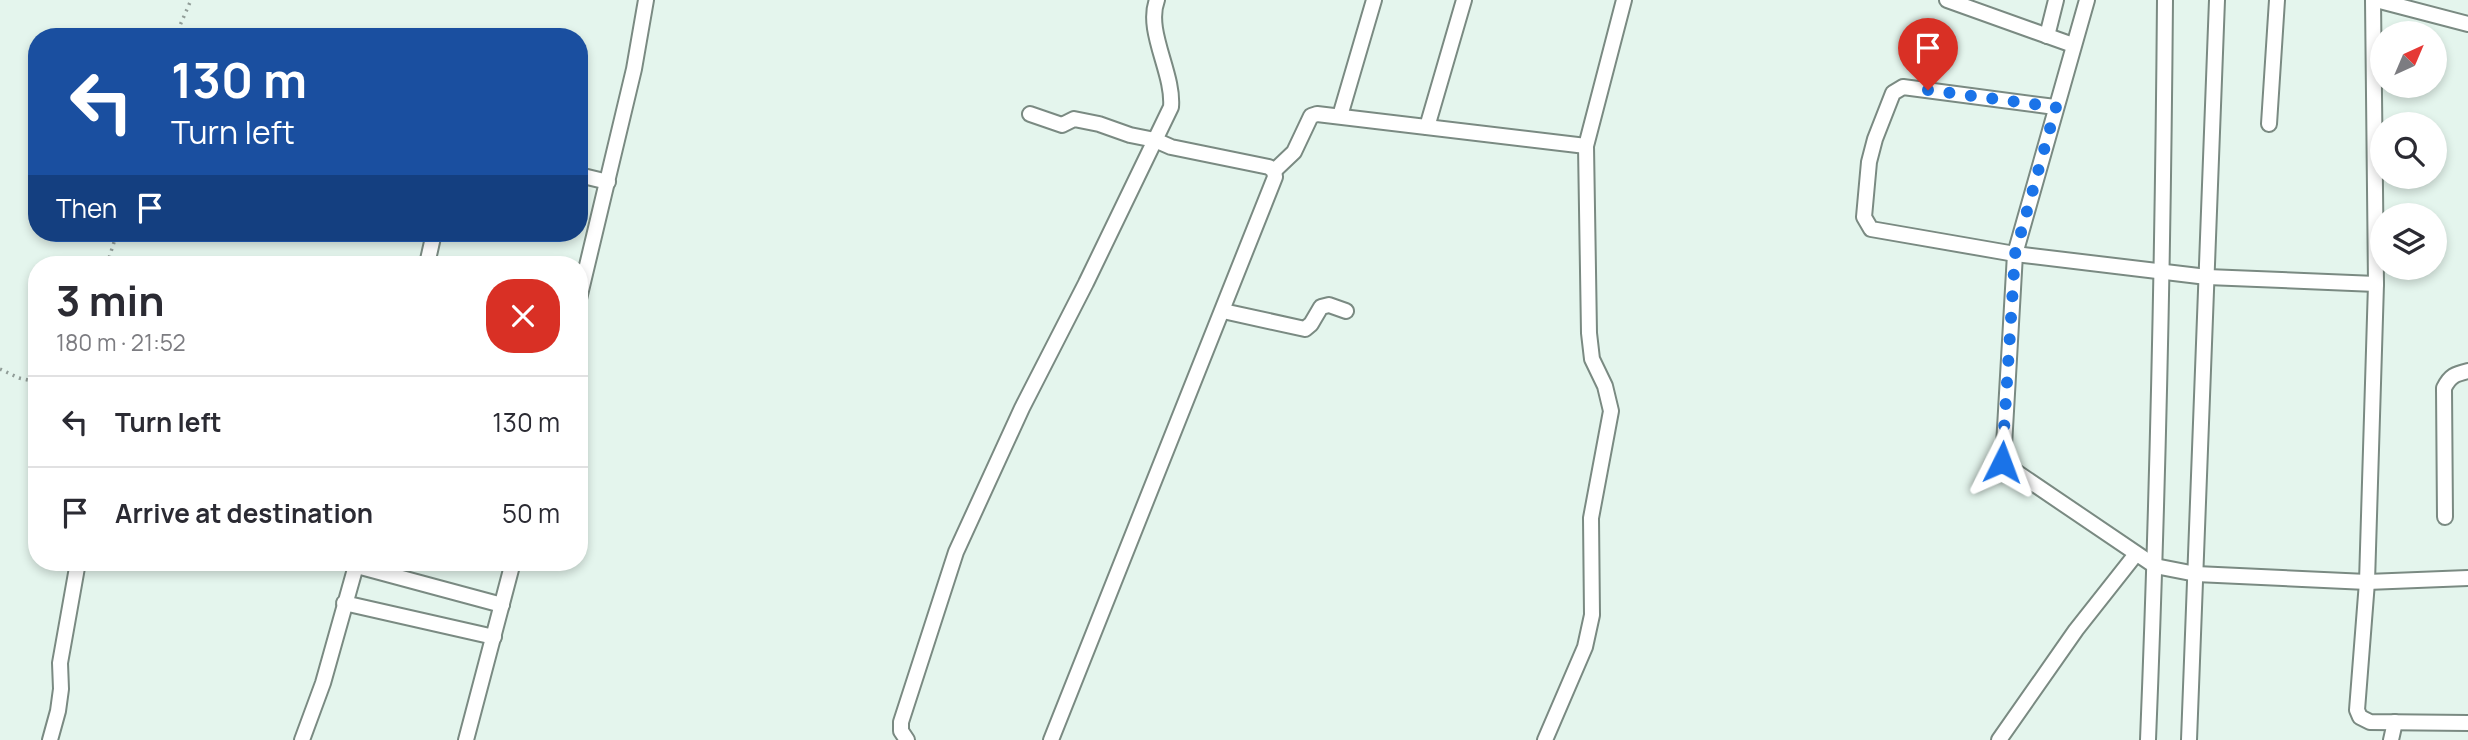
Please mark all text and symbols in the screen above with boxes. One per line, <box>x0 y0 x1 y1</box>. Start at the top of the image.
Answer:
pin <box>1898 18 1958 90</box>
north arrow <box>2370 21 2446 98</box>
map controls <box>2370 21 2447 280</box>
icon: arrive <box>1909 29 1947 67</box>
text: 130 m <box>171 46 307 113</box>
icon: left <box>56 56 147 147</box>
text: Turn left <box>171 110 295 154</box>
button: search <box>2370 112 2447 189</box>
icon: arrive <box>131 189 169 227</box>
text: Then <box>56 190 117 226</box>
button: layers <box>2370 203 2447 280</box>
text: 3 min <box>56 271 165 329</box>
button: close <box>486 279 560 353</box>
text: 180 m · 21:52 <box>56 326 186 358</box>
icon: left <box>56 403 94 441</box>
text: Turn left <box>115 404 222 440</box>
text: 130 m <box>492 404 560 440</box>
position arrow <box>1965 425 2039 499</box>
icon: arrive <box>56 494 94 532</box>
text: Arrive at destination <box>115 495 373 531</box>
text: 50 m <box>502 495 560 531</box>

